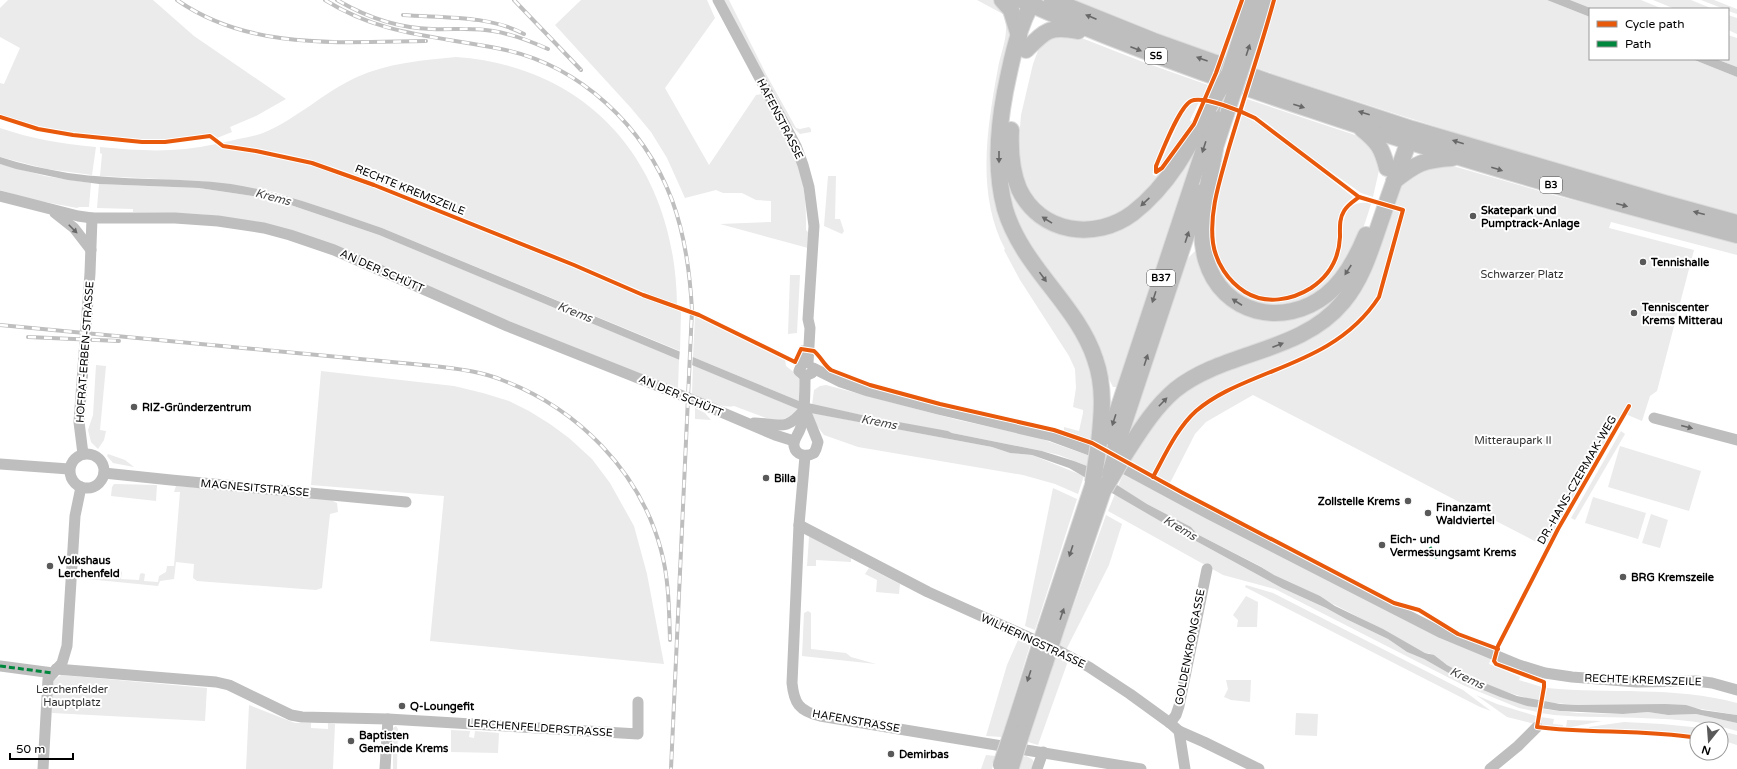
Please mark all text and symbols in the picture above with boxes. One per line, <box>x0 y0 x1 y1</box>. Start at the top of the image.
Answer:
legend <box>1589 8 1729 60</box>
one-way arrow <box>1085 13 1097 19</box>
text: Cycle path <box>1625 17 1684 31</box>
text: Path <box>1625 37 1651 51</box>
one-way arrow <box>1245 44 1251 56</box>
one-way arrow <box>1130 46 1142 52</box>
road number: S5 <box>1145 48 1167 64</box>
one-way arrow <box>1196 56 1208 62</box>
street label: HAFENSTRASSE <box>754 77 806 161</box>
one-way arrow <box>1293 103 1305 109</box>
one-way arrow <box>1358 110 1370 116</box>
one-way arrow <box>1451 139 1463 145</box>
one-way arrow <box>1201 141 1207 153</box>
one-way arrow <box>996 151 1003 163</box>
street label: RECHTE KREMSZEILE <box>353 162 467 218</box>
one-way arrow <box>1491 166 1503 172</box>
road number: B3 <box>1540 177 1562 193</box>
water label: Krems <box>254 186 293 209</box>
one-way arrow <box>1140 198 1151 207</box>
one-way arrow <box>1615 202 1628 208</box>
place label: Skatepark und Pumptrack-Anlage <box>1481 204 1580 231</box>
one-way arrow <box>1693 210 1705 216</box>
marker: Skatepark und Pumptrack-Anlage <box>1468 211 1478 221</box>
one-way arrow <box>1042 216 1052 224</box>
one-way arrow <box>68 224 78 234</box>
one-way arrow <box>1184 230 1190 242</box>
street label: AN DER SCHÜTT <box>338 247 426 295</box>
place label: Tennishalle <box>1650 256 1710 269</box>
marker: Tennishalle <box>1638 257 1648 267</box>
one-way arrow <box>1344 265 1352 275</box>
park label: Schwarzer Platz <box>1481 268 1564 281</box>
road number: B37 <box>1147 270 1175 286</box>
one-way arrow <box>1038 271 1047 282</box>
street label: HOFRAT-ERBEN-STRASSE <box>74 281 96 423</box>
one-way arrow <box>1151 291 1157 303</box>
one-way arrow <box>1231 298 1243 305</box>
water label: Krems <box>556 299 595 326</box>
place label: Tenniscenter Krems Mitterau <box>1641 301 1723 327</box>
marker: Tenniscenter Krems Mitterau <box>1629 308 1639 318</box>
one-way arrow <box>1272 341 1284 347</box>
one-way arrow <box>1143 354 1149 366</box>
street label: AN DER SCHÜTT <box>637 372 725 420</box>
one-way arrow <box>1158 397 1168 407</box>
place label: RIZ-Gründerzentrum <box>142 401 251 414</box>
marker: RIZ-Gründerzentrum <box>129 402 139 412</box>
water label: Krems <box>860 412 899 433</box>
street label: DR.-HANS-CZERMAK-WEG <box>1535 413 1619 547</box>
one-way arrow <box>1110 415 1116 427</box>
one-way arrow <box>1681 424 1693 430</box>
park label: Mitteraupark II <box>1474 434 1552 447</box>
place label: Billa <box>774 472 796 485</box>
marker: Billa <box>761 473 771 483</box>
street label: MAGNESITSTRASSE <box>200 477 310 499</box>
place label: Zollstelle Krems <box>1318 495 1401 508</box>
marker: Zollstelle Krems <box>1403 496 1413 506</box>
place label: Finanzamt Waldviertel <box>1436 501 1495 527</box>
marker: Finanzamt Waldviertel <box>1423 508 1433 518</box>
water label: Krems <box>1161 513 1200 544</box>
place label: Eich- und Vermessungsamt Krems <box>1390 533 1517 560</box>
marker: Eich- und Vermessungsamt Krems <box>1377 540 1387 550</box>
one-way arrow <box>1067 545 1073 557</box>
place label: Volkshaus Lerchenfeld <box>58 554 120 580</box>
marker: Volkshaus Lerchenfeld <box>45 561 55 571</box>
place label: BRG Kremszeile <box>1631 571 1715 584</box>
marker: BRG Kremszeile <box>1618 572 1628 582</box>
street label: GOLDENKRONGASSE <box>1172 588 1208 706</box>
one-way arrow <box>1059 607 1065 619</box>
street label: WILHERINGSTRASSE <box>979 611 1087 671</box>
water label: Krems <box>1448 664 1487 692</box>
one-way arrow <box>1026 670 1032 682</box>
street label: RECHTE KREMSZEILE <box>1584 671 1702 689</box>
park label: Lerchenfelder Hauptplatz <box>36 683 109 709</box>
place label: Q-Loungefit <box>410 700 475 714</box>
marker: Q-Loungefit <box>397 701 407 711</box>
street label: HAFENSTRASSE <box>811 707 901 735</box>
street label: LERCHENFELDERSTRASSE <box>467 716 613 740</box>
north arrow <box>1689 721 1729 761</box>
place label: Baptisten Gemeinde Krems <box>359 729 449 755</box>
scale bar <box>10 735 73 761</box>
marker: Baptisten Gemeinde Krems <box>346 736 356 746</box>
text: 50 m <box>16 742 45 756</box>
text: N <box>1700 743 1712 758</box>
place label: Demirbas <box>899 748 949 761</box>
marker: Demirbas <box>886 749 896 759</box>

